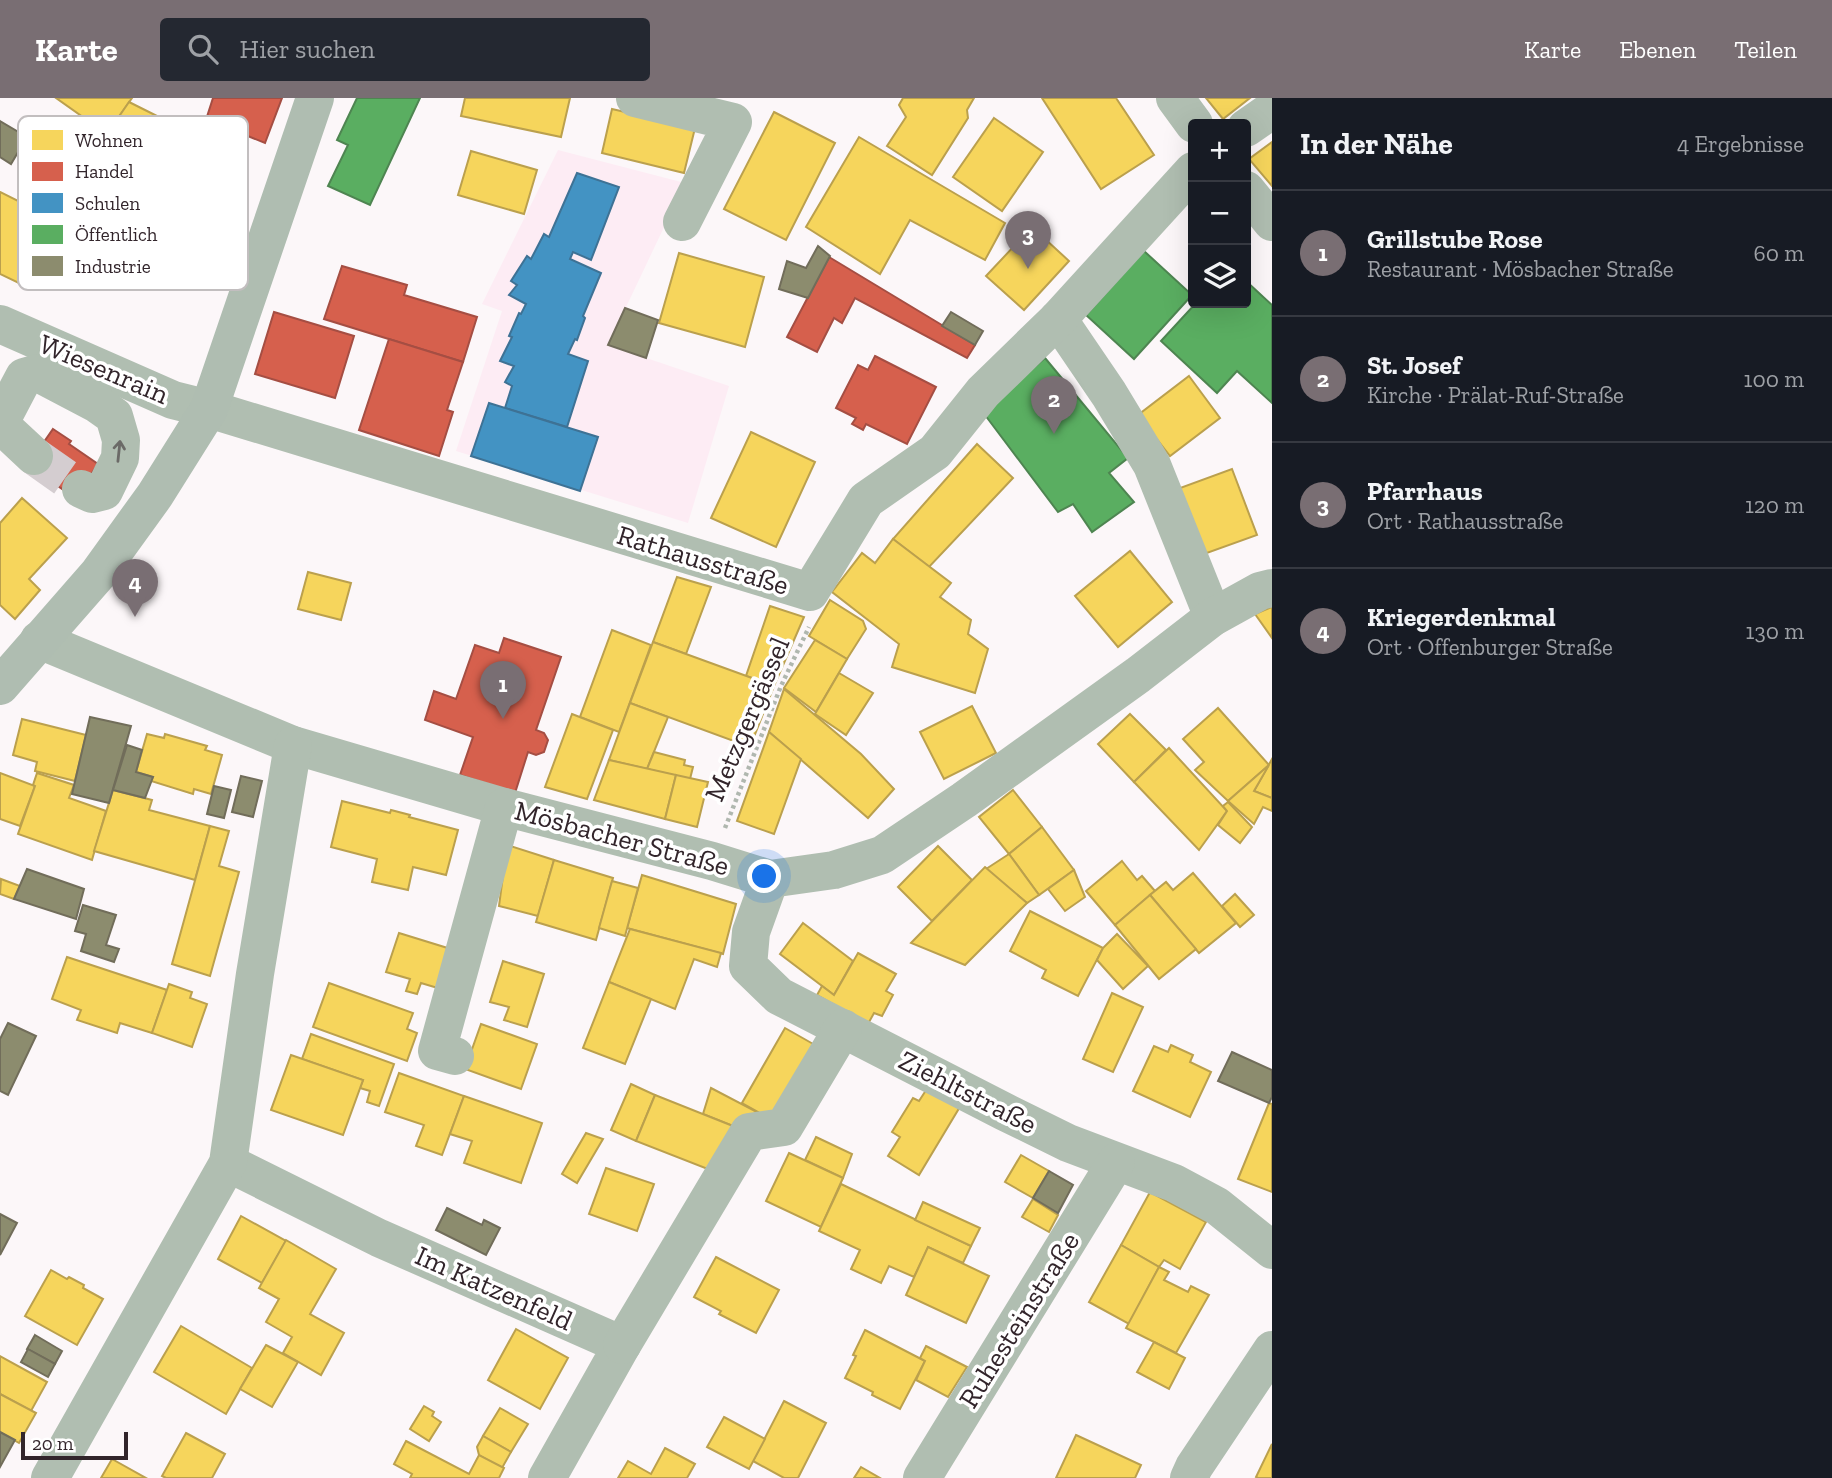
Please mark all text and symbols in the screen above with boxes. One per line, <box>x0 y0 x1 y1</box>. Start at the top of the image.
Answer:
search box <box>160 18 650 81</box>
text: Karte <box>35 30 118 69</box>
icon: search <box>184 30 222 68</box>
text: Hier suchen <box>240 33 375 65</box>
text: Karte <box>1524 35 1581 64</box>
text: Ebenen <box>1619 35 1696 64</box>
text: Teilen <box>1734 35 1797 64</box>
legend <box>18 116 248 290</box>
map controls <box>1188 119 1251 308</box>
button: + <box>1188 119 1251 182</box>
text: In der Nähe <box>1300 126 1453 162</box>
text: Wohnen <box>75 129 143 152</box>
text: 4 Ergebnisse <box>1677 130 1804 158</box>
text: Handel <box>75 160 134 183</box>
button: − <box>1188 182 1251 245</box>
text: Schulen <box>75 192 140 215</box>
pin: 3 <box>1005 211 1051 269</box>
text: Öffentlich <box>75 223 158 246</box>
text: Grillstube Rose <box>1367 223 1543 255</box>
text: 1 <box>1318 239 1328 267</box>
text: 60 m <box>1753 239 1804 267</box>
button: layers <box>1188 245 1251 308</box>
text: Industrie <box>75 255 151 278</box>
text: Restaurant · Mösbacher Straße <box>1367 255 1674 283</box>
street label: Wiesenrain <box>34 327 174 411</box>
text: St. Josef <box>1367 349 1461 381</box>
text: 2 <box>1317 365 1329 393</box>
text: 100 m <box>1744 365 1804 393</box>
pin: 2 <box>1031 376 1077 434</box>
text: Kirche · Prälat-Ruf-Straße <box>1367 381 1624 409</box>
one-way arrow <box>113 440 126 463</box>
text: Pfarrhaus <box>1367 475 1483 507</box>
text: 3 <box>1317 491 1329 519</box>
text: 120 m <box>1745 491 1804 519</box>
text: Ort · Rathausstraße <box>1367 507 1563 535</box>
street label: Rathausstraße <box>613 518 793 602</box>
pin: 4 <box>112 559 158 617</box>
text: Kriegerdenkmal <box>1367 601 1556 633</box>
text: 4 <box>1316 617 1330 645</box>
text: 130 m <box>1746 617 1804 645</box>
street label: Metzgergässel <box>698 632 796 806</box>
text: Ort · Offenburger Straße <box>1367 633 1613 661</box>
pin: 1 <box>480 661 526 719</box>
street label: Mösbacher Straße <box>511 794 733 882</box>
your location <box>747 859 781 893</box>
street label: Ziehltstraße <box>894 1043 1042 1141</box>
street label: Ruhesteinstraße <box>952 1226 1086 1414</box>
street label: Im Katzenfeld <box>410 1239 578 1337</box>
scale bar <box>21 1429 128 1461</box>
text: 20 m <box>32 1432 73 1455</box>

